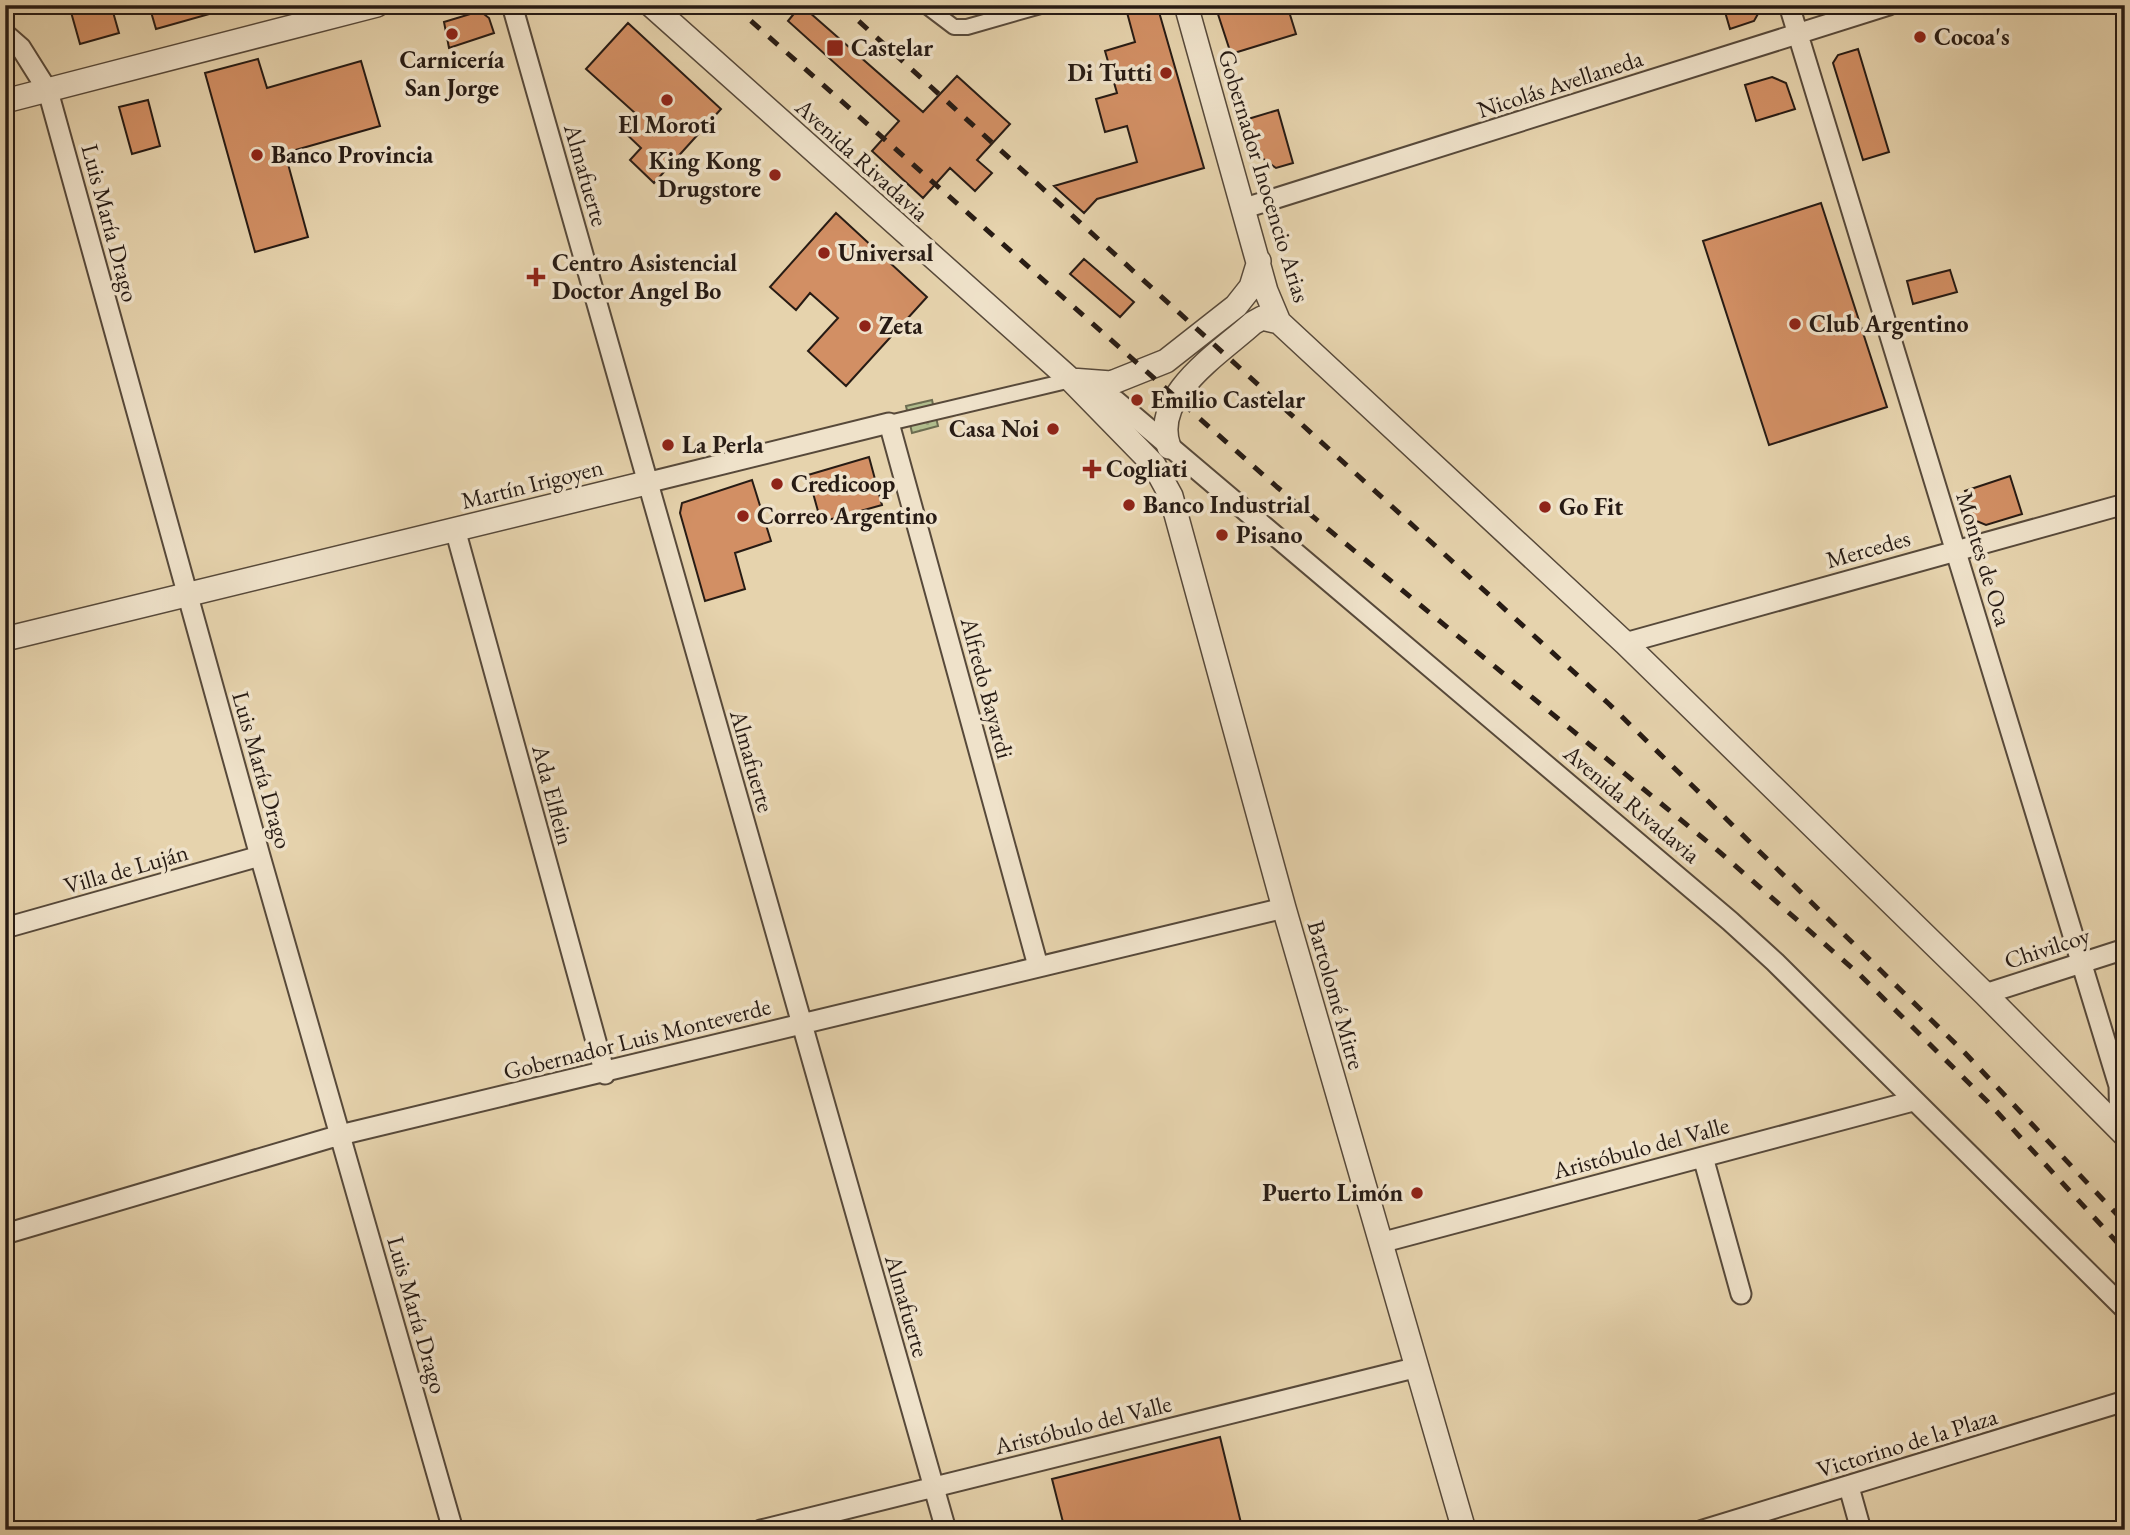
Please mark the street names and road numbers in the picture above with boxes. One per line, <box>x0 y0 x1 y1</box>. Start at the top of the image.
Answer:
street label: Nicolás Avellaneda <box>1473 42 1647 125</box>
street label: Gobernador Inocencio Arias <box>1211 46 1318 306</box>
street label: Avenida Rivadavia <box>788 91 936 228</box>
street label: Almafuerte <box>557 119 616 230</box>
street label: Luis María Drago <box>75 141 146 305</box>
street label: Martín Irigoyen <box>458 451 606 516</box>
street label: Montes de Oca <box>1949 488 2020 630</box>
street label: Mercedes <box>1822 522 1914 575</box>
street label: Alfredo Bayardi <box>953 613 1021 762</box>
street label: Luis María Drago <box>225 688 300 852</box>
street label: Almafuerte <box>723 705 782 816</box>
street label: Avenida Rivadavia <box>1557 737 1707 870</box>
street label: Ada Elflein <box>525 740 582 849</box>
street label: Villa de Luján <box>60 836 192 901</box>
street label: Bartolomé Mitre <box>1300 917 1373 1073</box>
street label: Chivilcoy <box>2000 919 2094 976</box>
street label: Gobernador Luis Monteverde <box>500 990 774 1087</box>
street label: Aristóbulo del Valle <box>1548 1109 1732 1186</box>
street label: Luis María Drago <box>380 1233 455 1397</box>
street label: Almafuerte <box>878 1250 937 1361</box>
street label: Aristóbulo del Valle <box>990 1388 1175 1462</box>
street label: Victorino de la Plaza <box>1813 1400 2001 1485</box>

